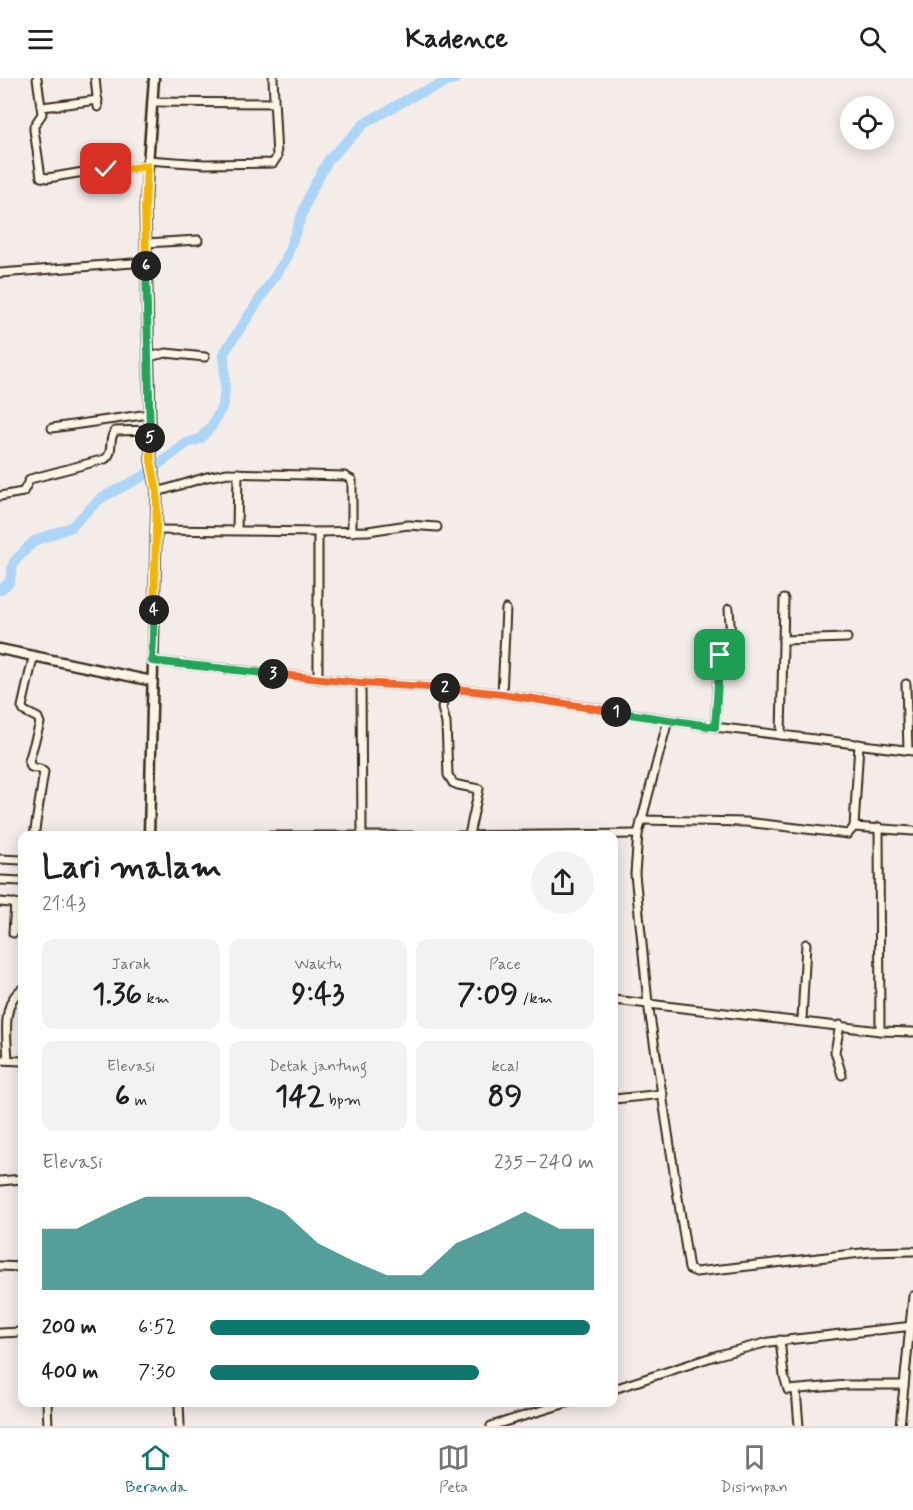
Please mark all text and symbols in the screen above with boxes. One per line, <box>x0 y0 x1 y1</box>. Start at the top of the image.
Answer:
text: Kadence <box>405 22 508 57</box>
icon: menu <box>24 23 57 56</box>
icon: search <box>856 23 889 56</box>
map controls <box>840 96 894 150</box>
button: locate <box>840 96 894 150</box>
pin <box>80 143 131 194</box>
icon: check <box>89 152 122 185</box>
pin: 6 <box>131 251 161 281</box>
text: 6 <box>142 255 150 276</box>
pin: 5 <box>135 423 165 453</box>
text: 5 <box>145 427 155 448</box>
pin: 4 <box>139 595 169 625</box>
text: 4 <box>149 599 159 620</box>
pin <box>694 629 745 680</box>
icon: arrive <box>703 638 736 671</box>
pin: 3 <box>258 659 288 689</box>
text: 3 <box>269 663 277 684</box>
pin: 2 <box>430 673 460 703</box>
text: 2 <box>441 677 449 698</box>
pin: 1 <box>601 697 631 727</box>
text: 1 <box>612 701 620 722</box>
text: Lari malam <box>42 846 222 890</box>
button: share <box>531 851 594 914</box>
text: 21:43 <box>42 891 86 918</box>
text: Jarak <box>111 954 151 975</box>
text: Waktu <box>294 954 342 975</box>
text: Pace <box>489 954 521 975</box>
text: 1.36 <box>92 975 142 1014</box>
text: 9:43 <box>292 975 344 1014</box>
text: 7:09 <box>457 975 518 1014</box>
text: km <box>142 988 170 1009</box>
text: /km <box>518 988 553 1009</box>
text: Elevasi <box>107 1056 155 1077</box>
text: Detak jantung <box>269 1056 367 1077</box>
text: kcal <box>492 1056 518 1077</box>
text: 6 <box>115 1077 130 1116</box>
text: 142 <box>275 1077 324 1116</box>
text: 89 <box>488 1077 522 1116</box>
text: m <box>130 1090 147 1111</box>
text: bpm <box>324 1090 361 1111</box>
text: Elevasi <box>42 1149 102 1176</box>
text: 235–240 m <box>494 1149 594 1176</box>
text: 200 m <box>42 1314 97 1341</box>
text: 6:52 <box>138 1314 176 1341</box>
text: 400 m <box>42 1359 98 1386</box>
text: 7:30 <box>138 1359 176 1386</box>
tab: Beranda <box>125 1441 187 1498</box>
tab: Peta <box>437 1441 470 1498</box>
tab: Disimpan <box>721 1441 788 1498</box>

